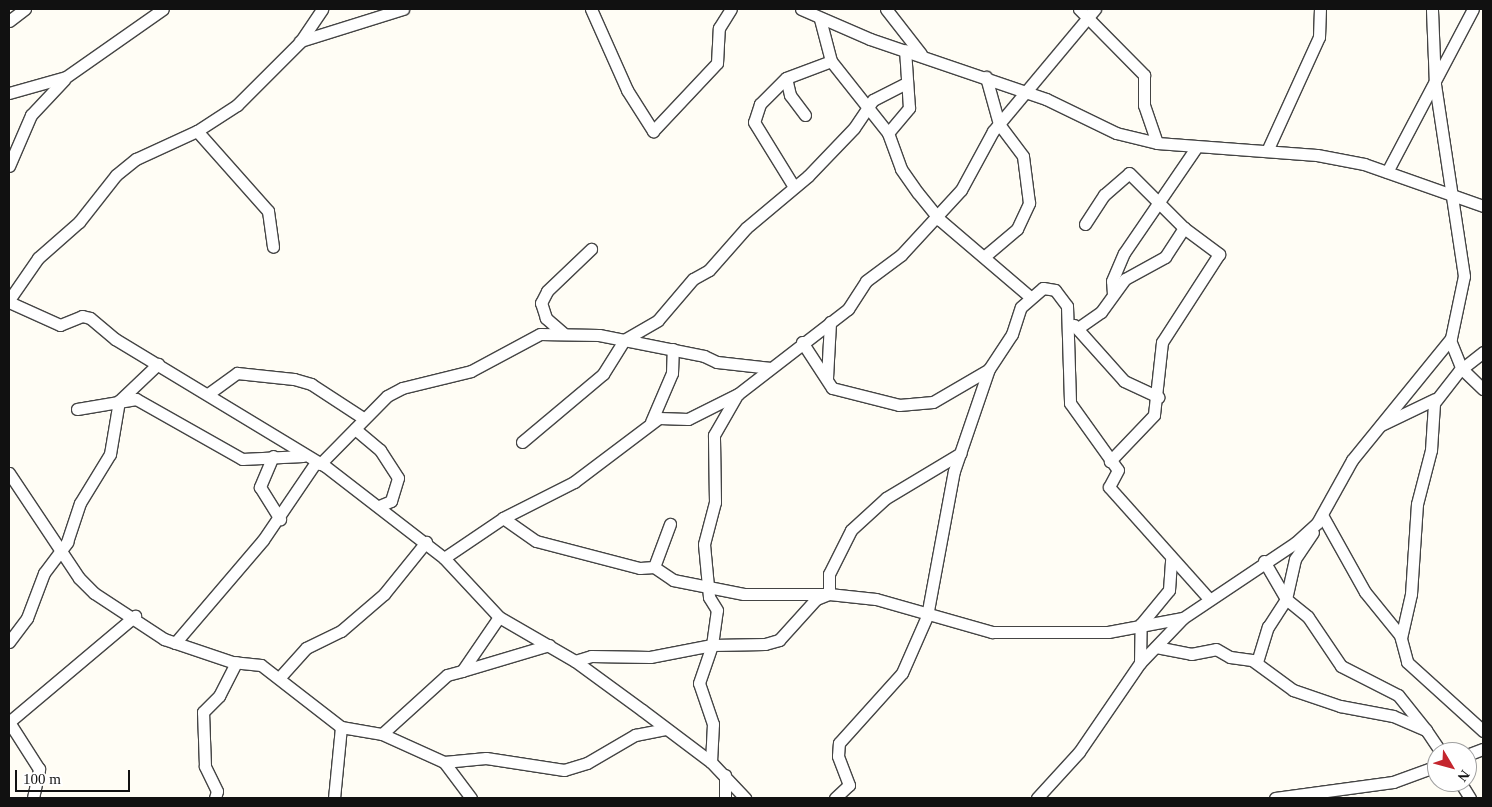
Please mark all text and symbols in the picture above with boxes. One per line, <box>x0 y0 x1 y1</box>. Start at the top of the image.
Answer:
north arrow <box>1427 742 1477 792</box>
scale bar <box>18 760 132 792</box>
text: N <box>1455 767 1473 784</box>
text: 100 m <box>23 771 61 787</box>

